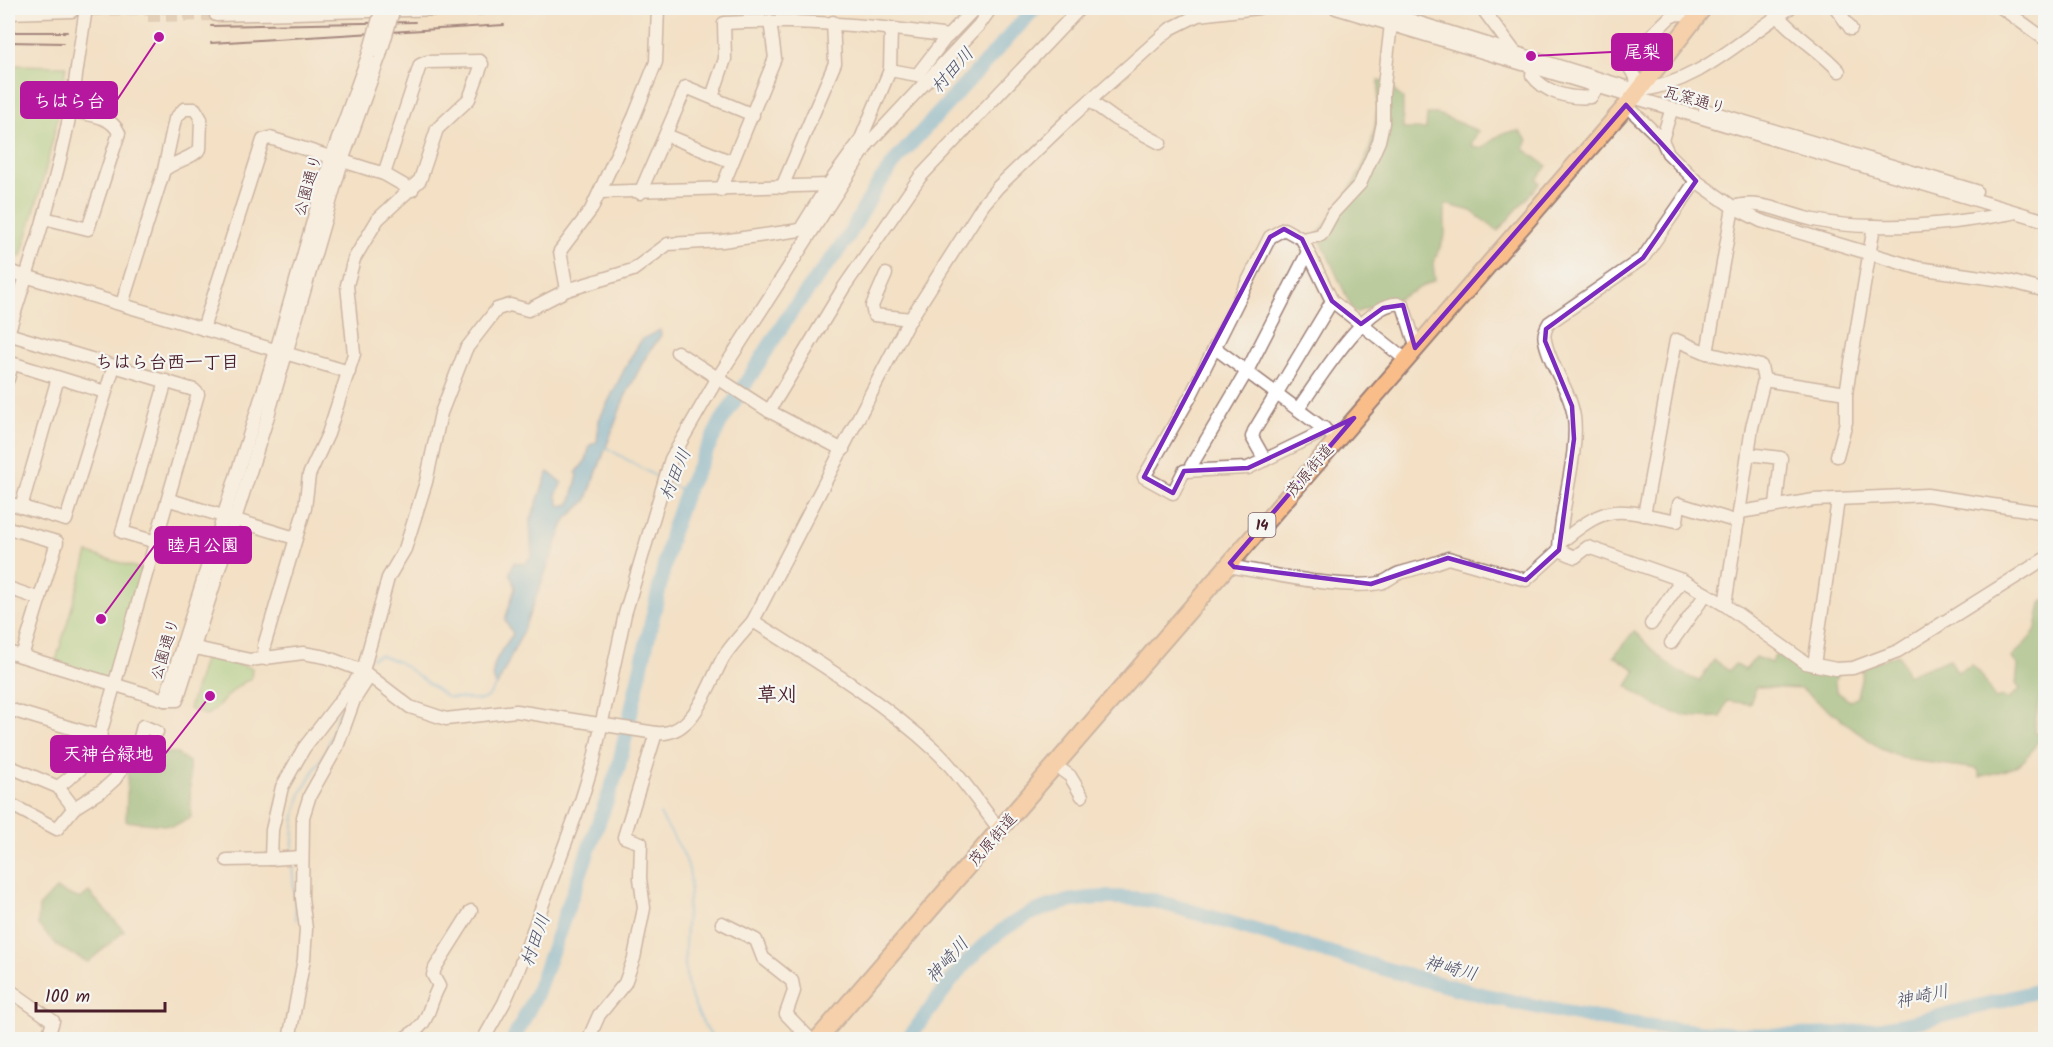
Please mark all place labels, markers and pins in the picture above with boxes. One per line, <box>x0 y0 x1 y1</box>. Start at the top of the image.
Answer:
callout: 尾梨 <box>1612 34 1672 70</box>
callout: ちはら台 <box>21 82 117 118</box>
callout: 睦月公園 <box>155 527 251 563</box>
callout: 天神台緑地 <box>51 736 165 772</box>

